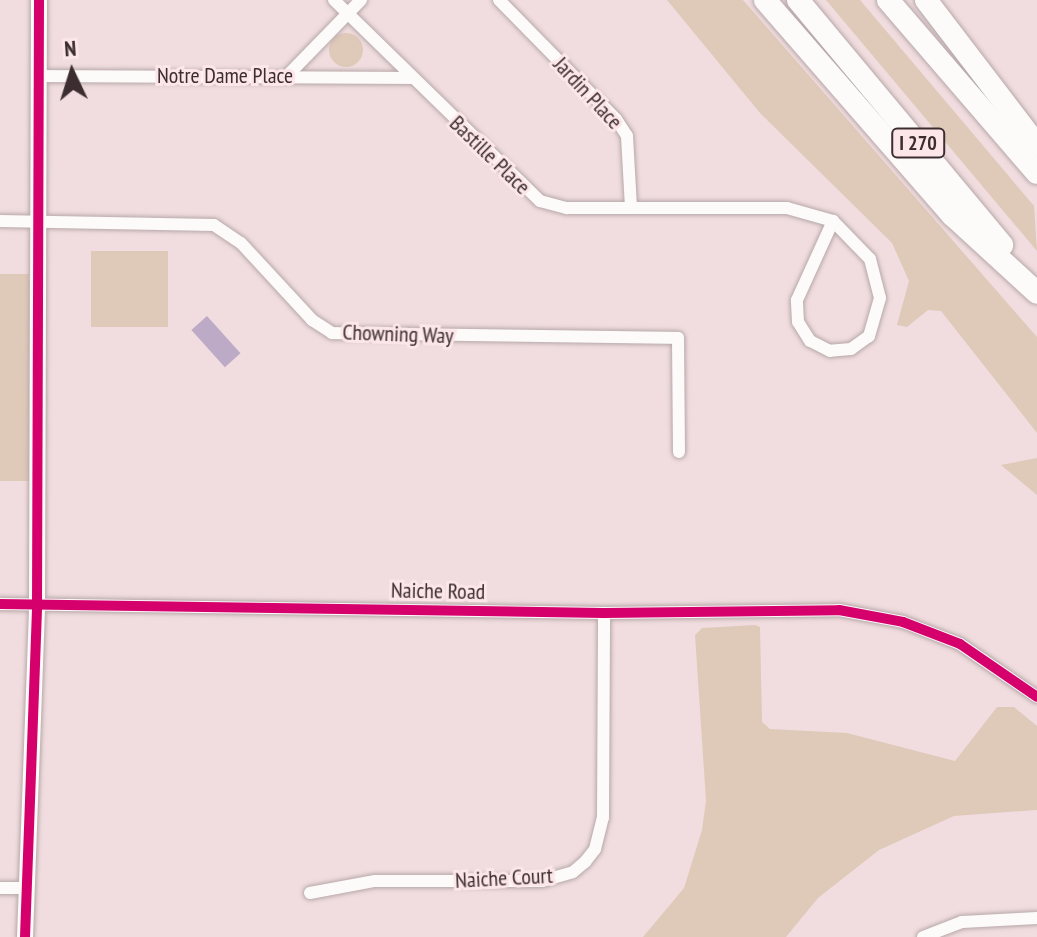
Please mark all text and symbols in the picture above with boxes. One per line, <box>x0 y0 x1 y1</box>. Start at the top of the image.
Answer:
north arrow <box>32 32 112 112</box>
text: N <box>63 34 77 62</box>
street label: Jardin Place <box>548 51 628 135</box>
street label: Notre Dame Place <box>157 63 293 89</box>
street label: Bastille Place <box>444 110 536 200</box>
road number: I 270 <box>890 127 946 159</box>
street label: Chowning Way <box>342 319 454 349</box>
street label: Naiche Road <box>391 577 485 605</box>
street label: Naiche Court <box>454 862 554 894</box>

